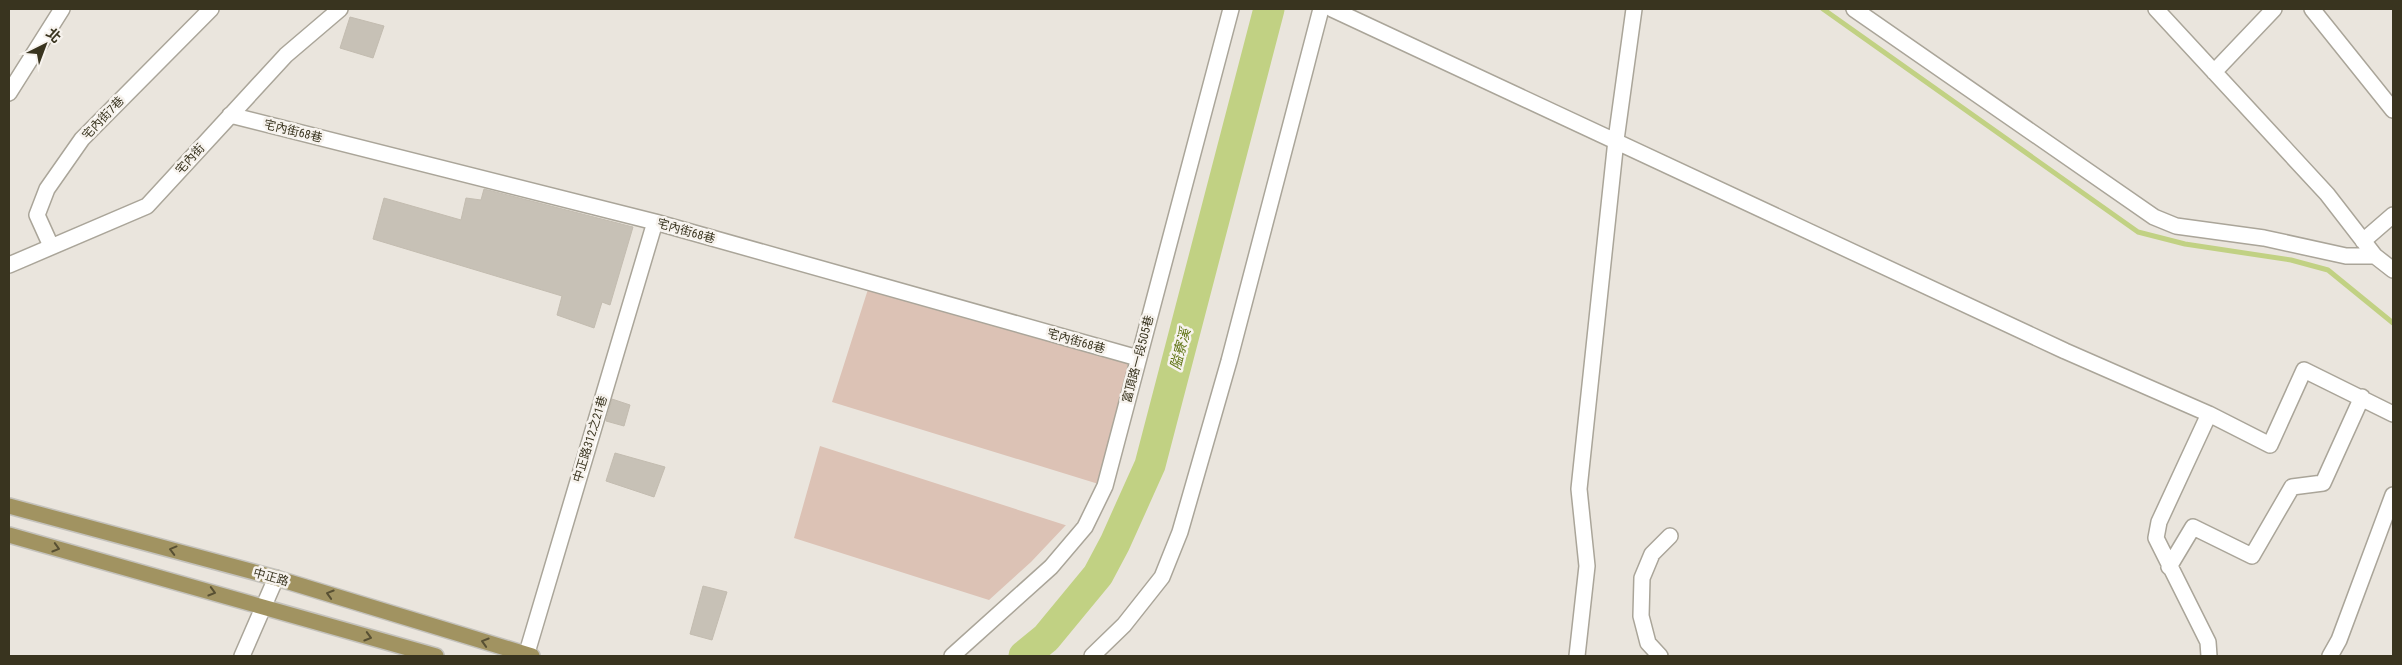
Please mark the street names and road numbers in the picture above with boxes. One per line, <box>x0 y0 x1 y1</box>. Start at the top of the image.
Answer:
street label: 宅內街7巷 <box>79 94 127 142</box>
street label: 宅內街68巷 <box>262 117 324 145</box>
street label: 宅內街 <box>173 141 207 177</box>
street label: 宅內街68巷 <box>655 216 717 246</box>
street label: 富頂路一段505巷 <box>1120 314 1156 404</box>
street label: 宅內街68巷 <box>1045 326 1107 356</box>
street label: 中正路312之21巷 <box>570 394 610 484</box>
street label: 中正路 <box>252 565 290 589</box>

